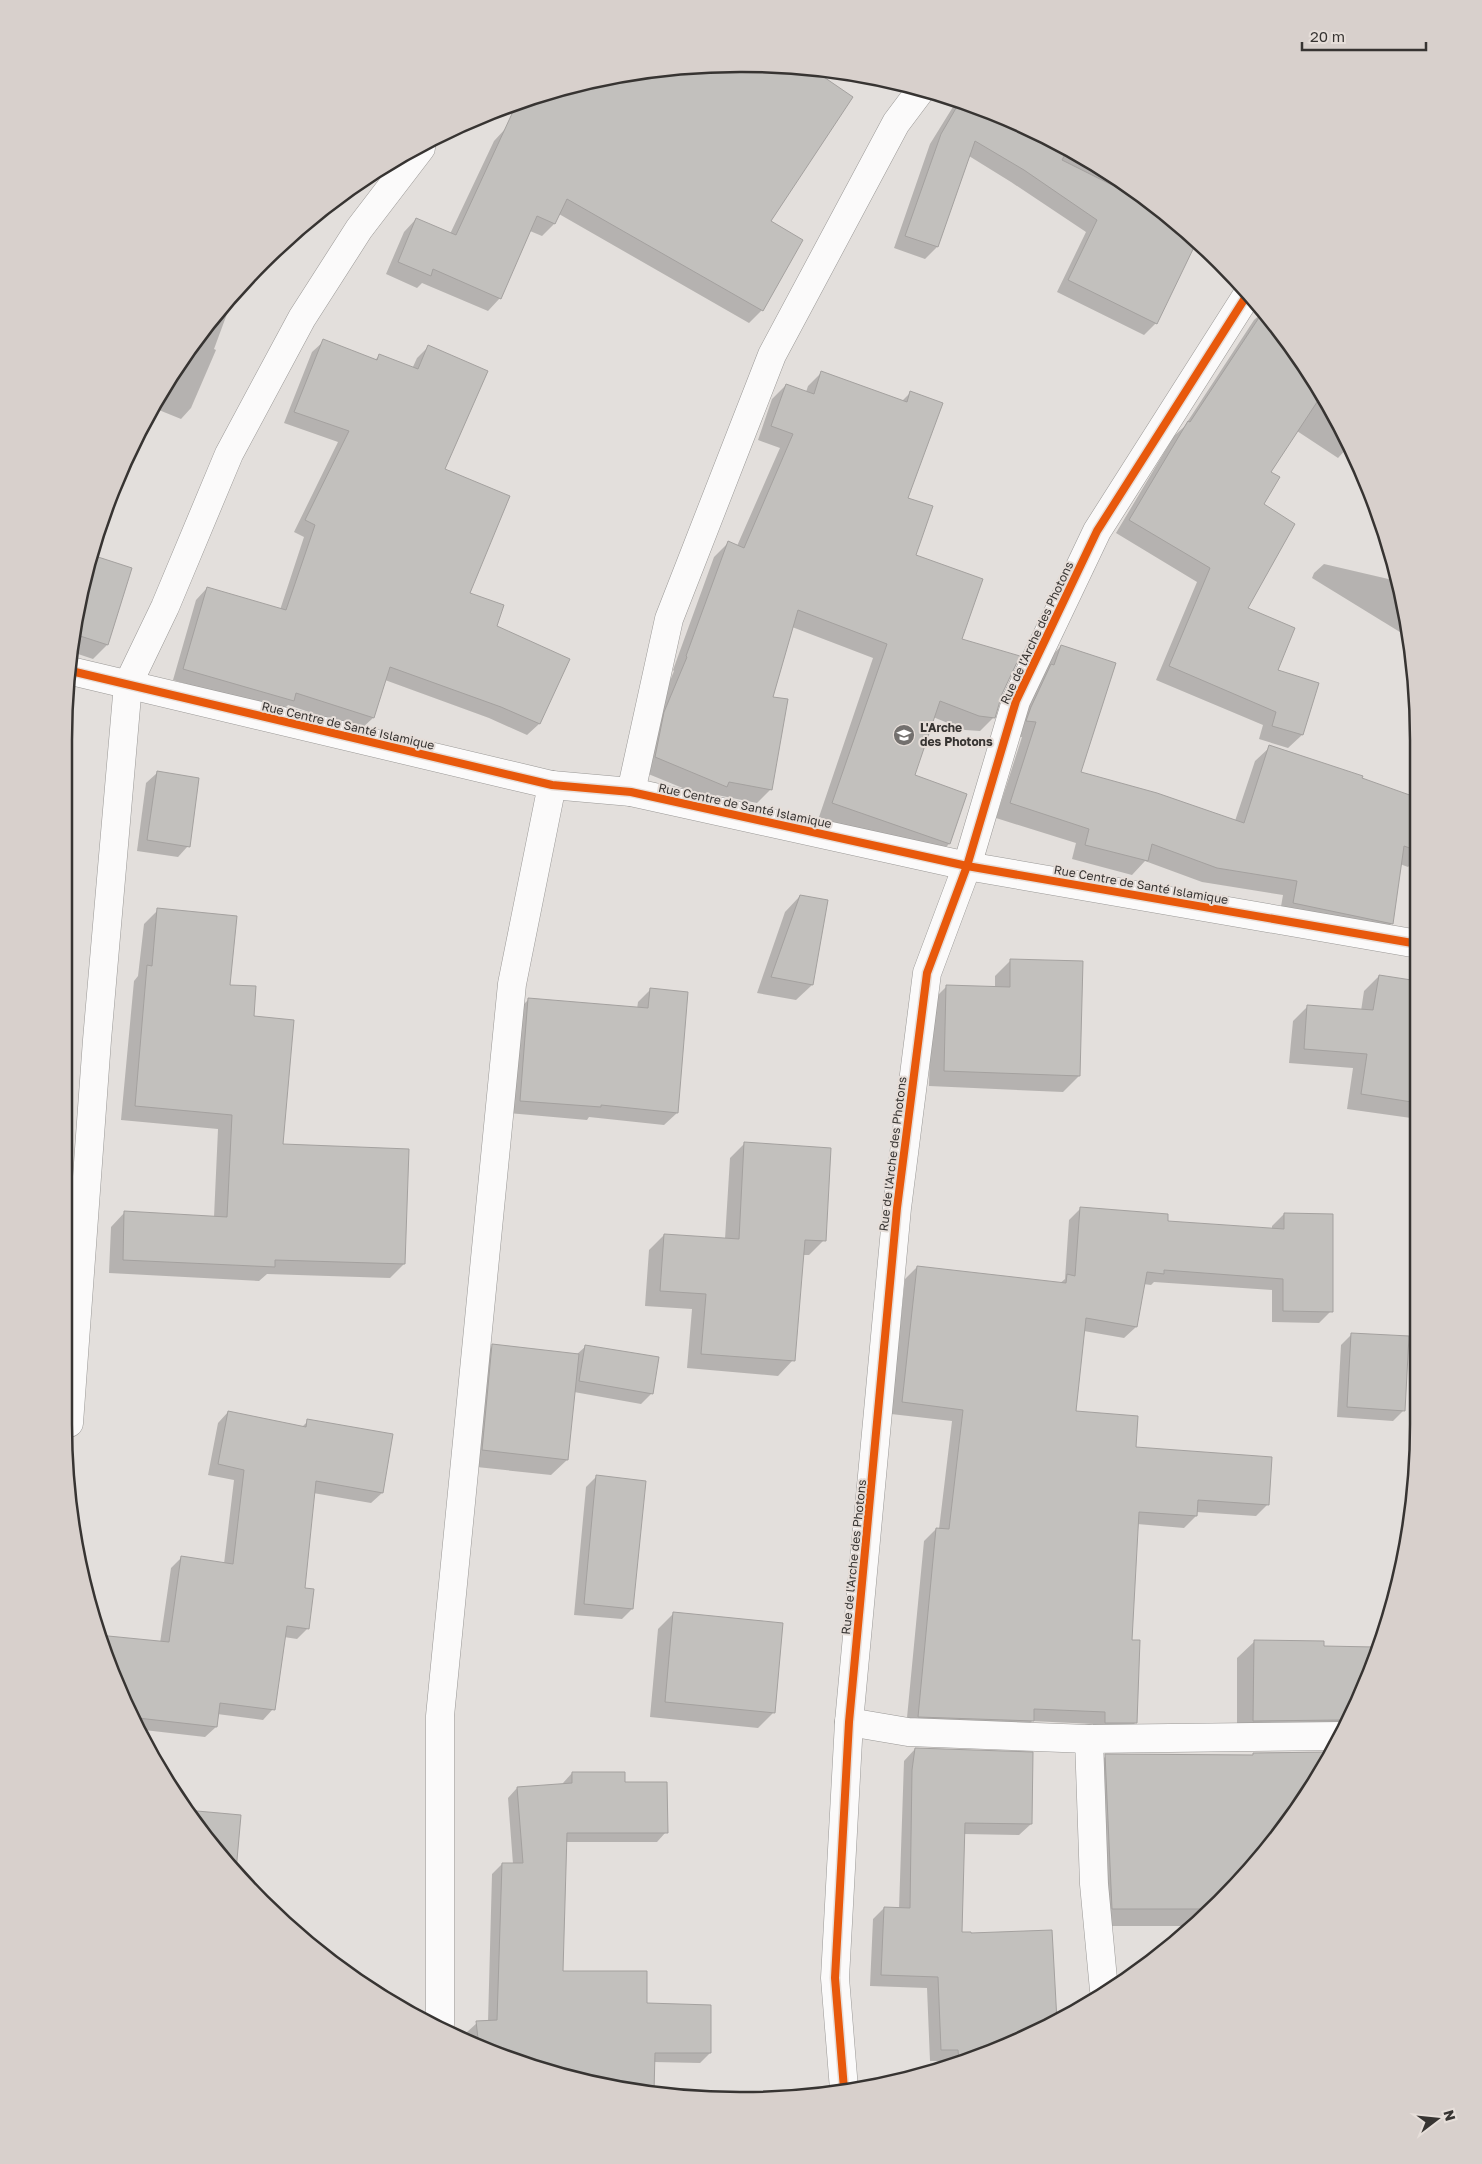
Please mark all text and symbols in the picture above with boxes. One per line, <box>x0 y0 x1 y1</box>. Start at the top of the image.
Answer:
scale bar <box>1302 20 1426 52</box>
text: 20 m <box>1310 27 1345 45</box>
street label: Rue de l'Arche des Photons <box>997 559 1076 707</box>
street label: Rue Centre de Santé Islamique <box>260 698 436 753</box>
place label: L'Arche des Photons <box>920 720 993 749</box>
school or university icon: L'Arche des Photons <box>892 723 916 747</box>
street label: Rue Centre de Santé Islamique <box>657 780 833 831</box>
street label: Rue Centre de Santé Islamique <box>1053 862 1230 907</box>
street label: Rue de l'Arche des Photons <box>876 1076 909 1232</box>
street label: Rue de l'Arche des Photons <box>838 1479 869 1635</box>
north arrow <box>1412 2094 1462 2144</box>
text: N <box>1440 2108 1460 2123</box>

